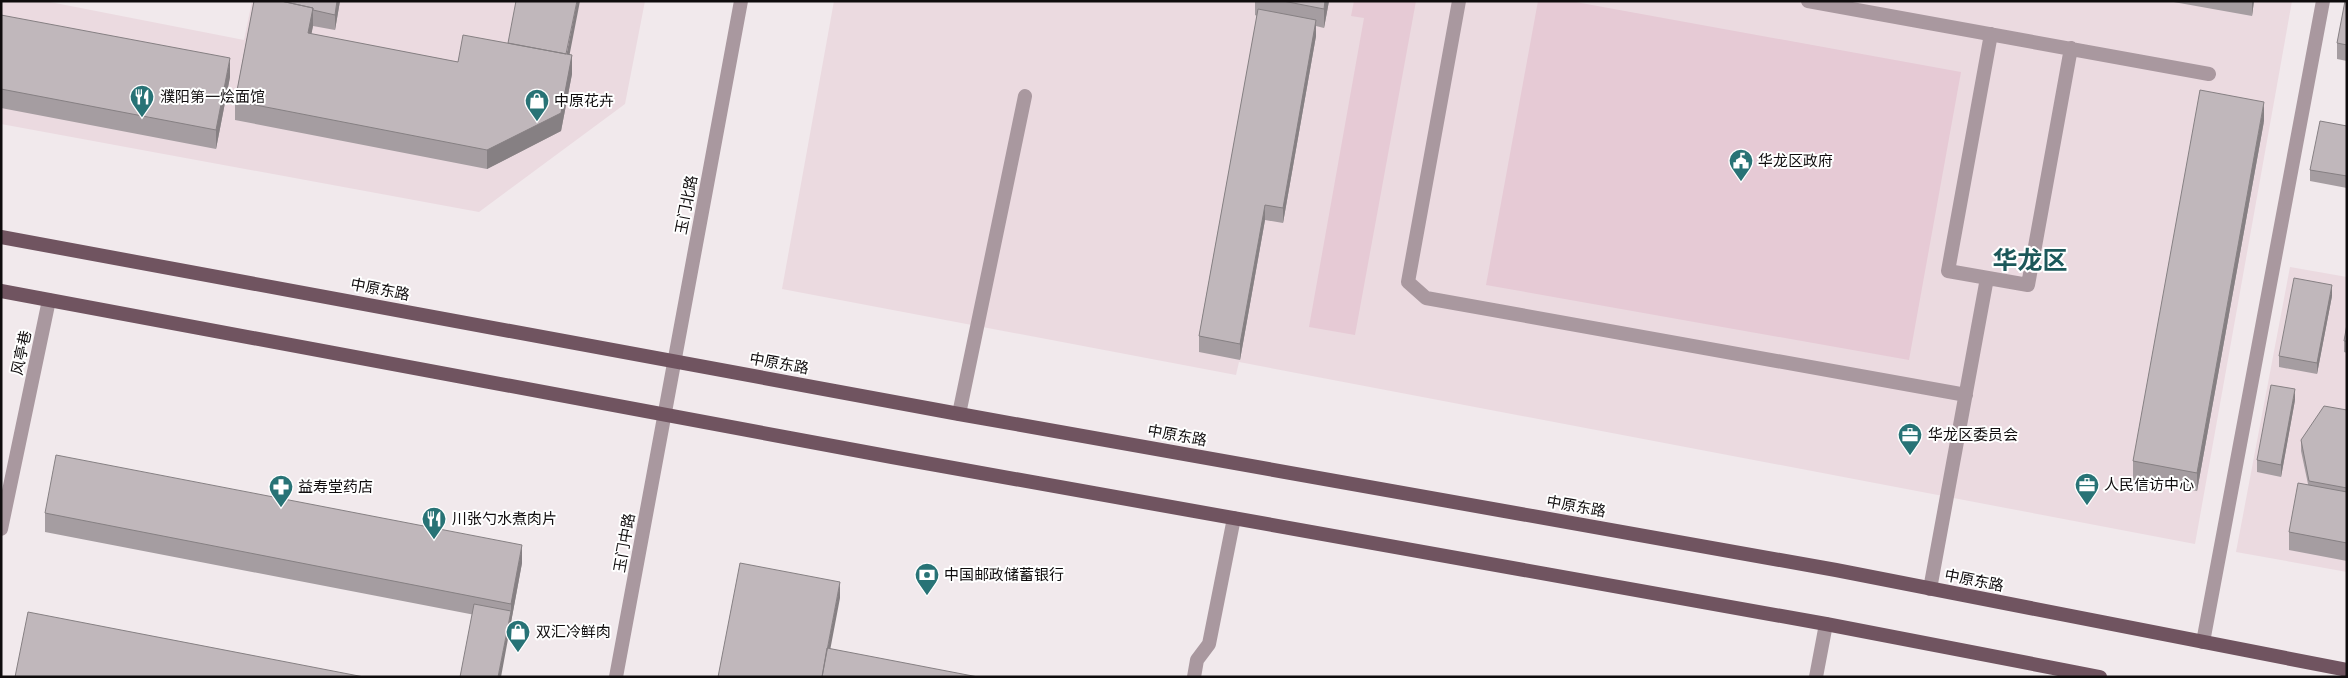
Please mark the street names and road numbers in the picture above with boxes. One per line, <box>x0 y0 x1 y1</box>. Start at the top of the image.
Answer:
street label: 玉门北路 <box>672 174 700 236</box>
street label: 中原东路 <box>349 276 411 303</box>
street label: 风亭巷 <box>9 329 34 377</box>
street label: 中原东路 <box>748 350 810 377</box>
street label: 中原东路 <box>1146 422 1208 449</box>
street label: 中原东路 <box>1545 493 1607 520</box>
street label: 玉门中路 <box>611 512 638 574</box>
street label: 中原东路 <box>1943 567 2005 594</box>

